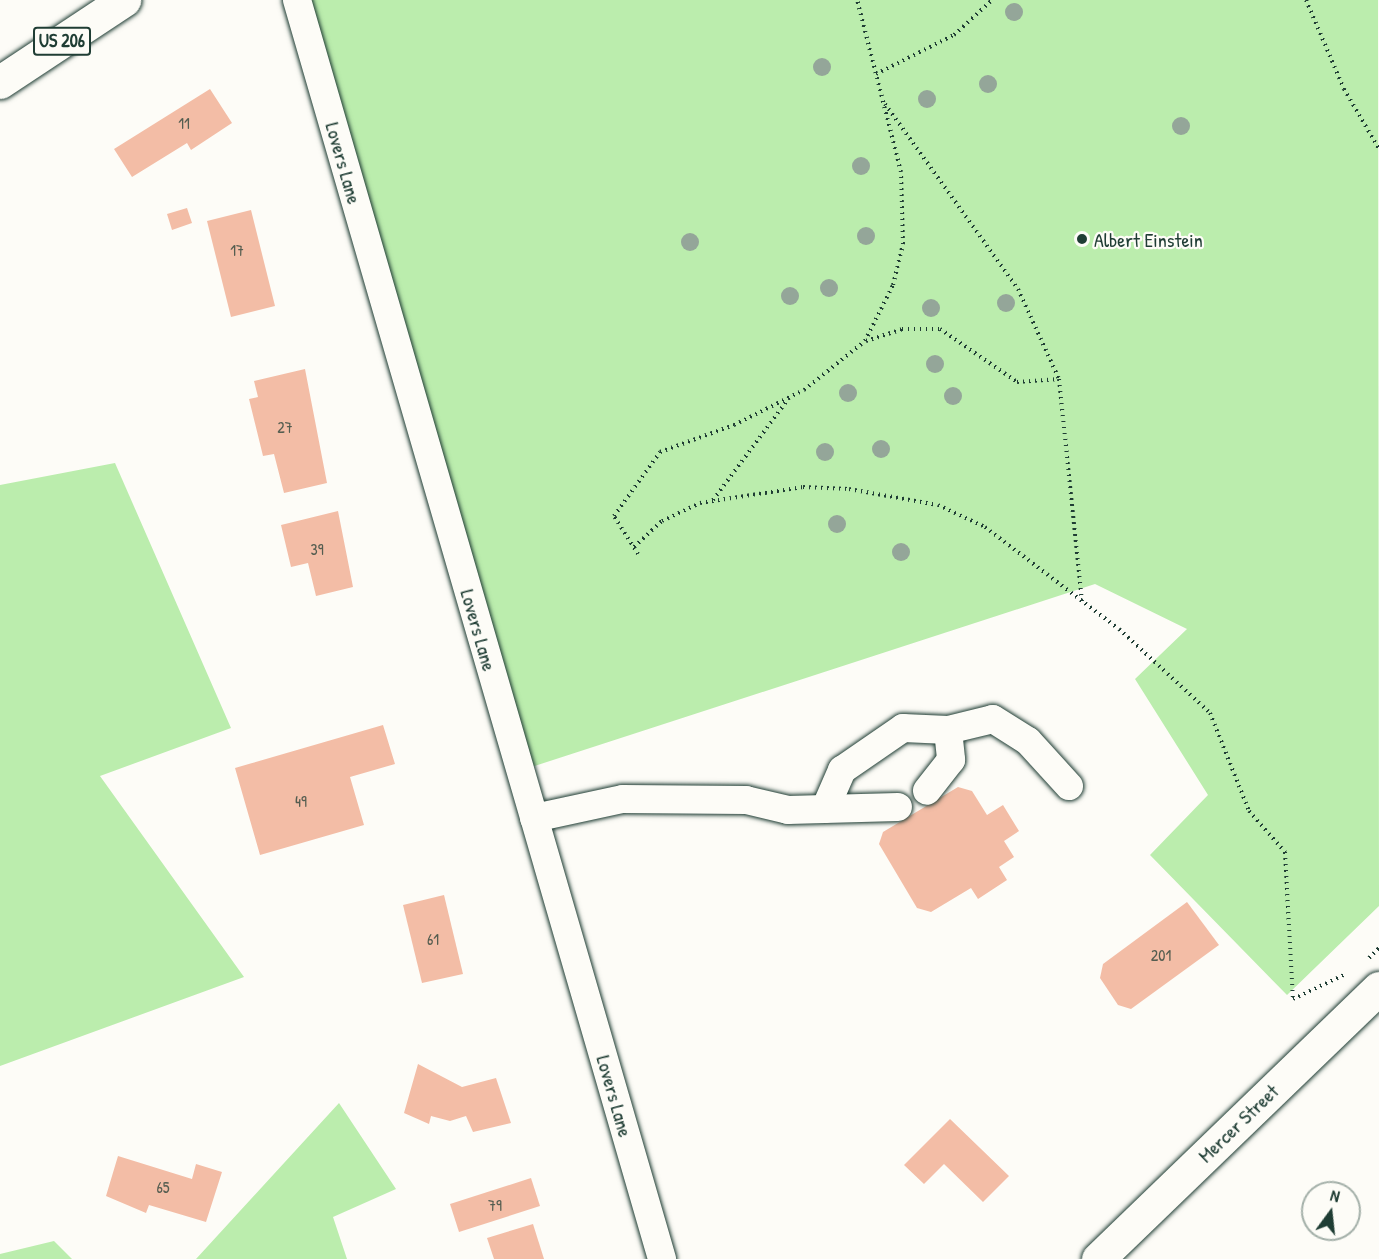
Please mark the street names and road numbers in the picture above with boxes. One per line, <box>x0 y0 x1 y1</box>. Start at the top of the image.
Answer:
road number: US 206 <box>32 26 92 56</box>
street label: Lovers Lane <box>321 119 367 207</box>
street label: Lovers Lane <box>456 586 502 674</box>
street label: Lovers Lane <box>592 1052 638 1140</box>
street label: Mercer Street <box>1193 1079 1283 1167</box>

